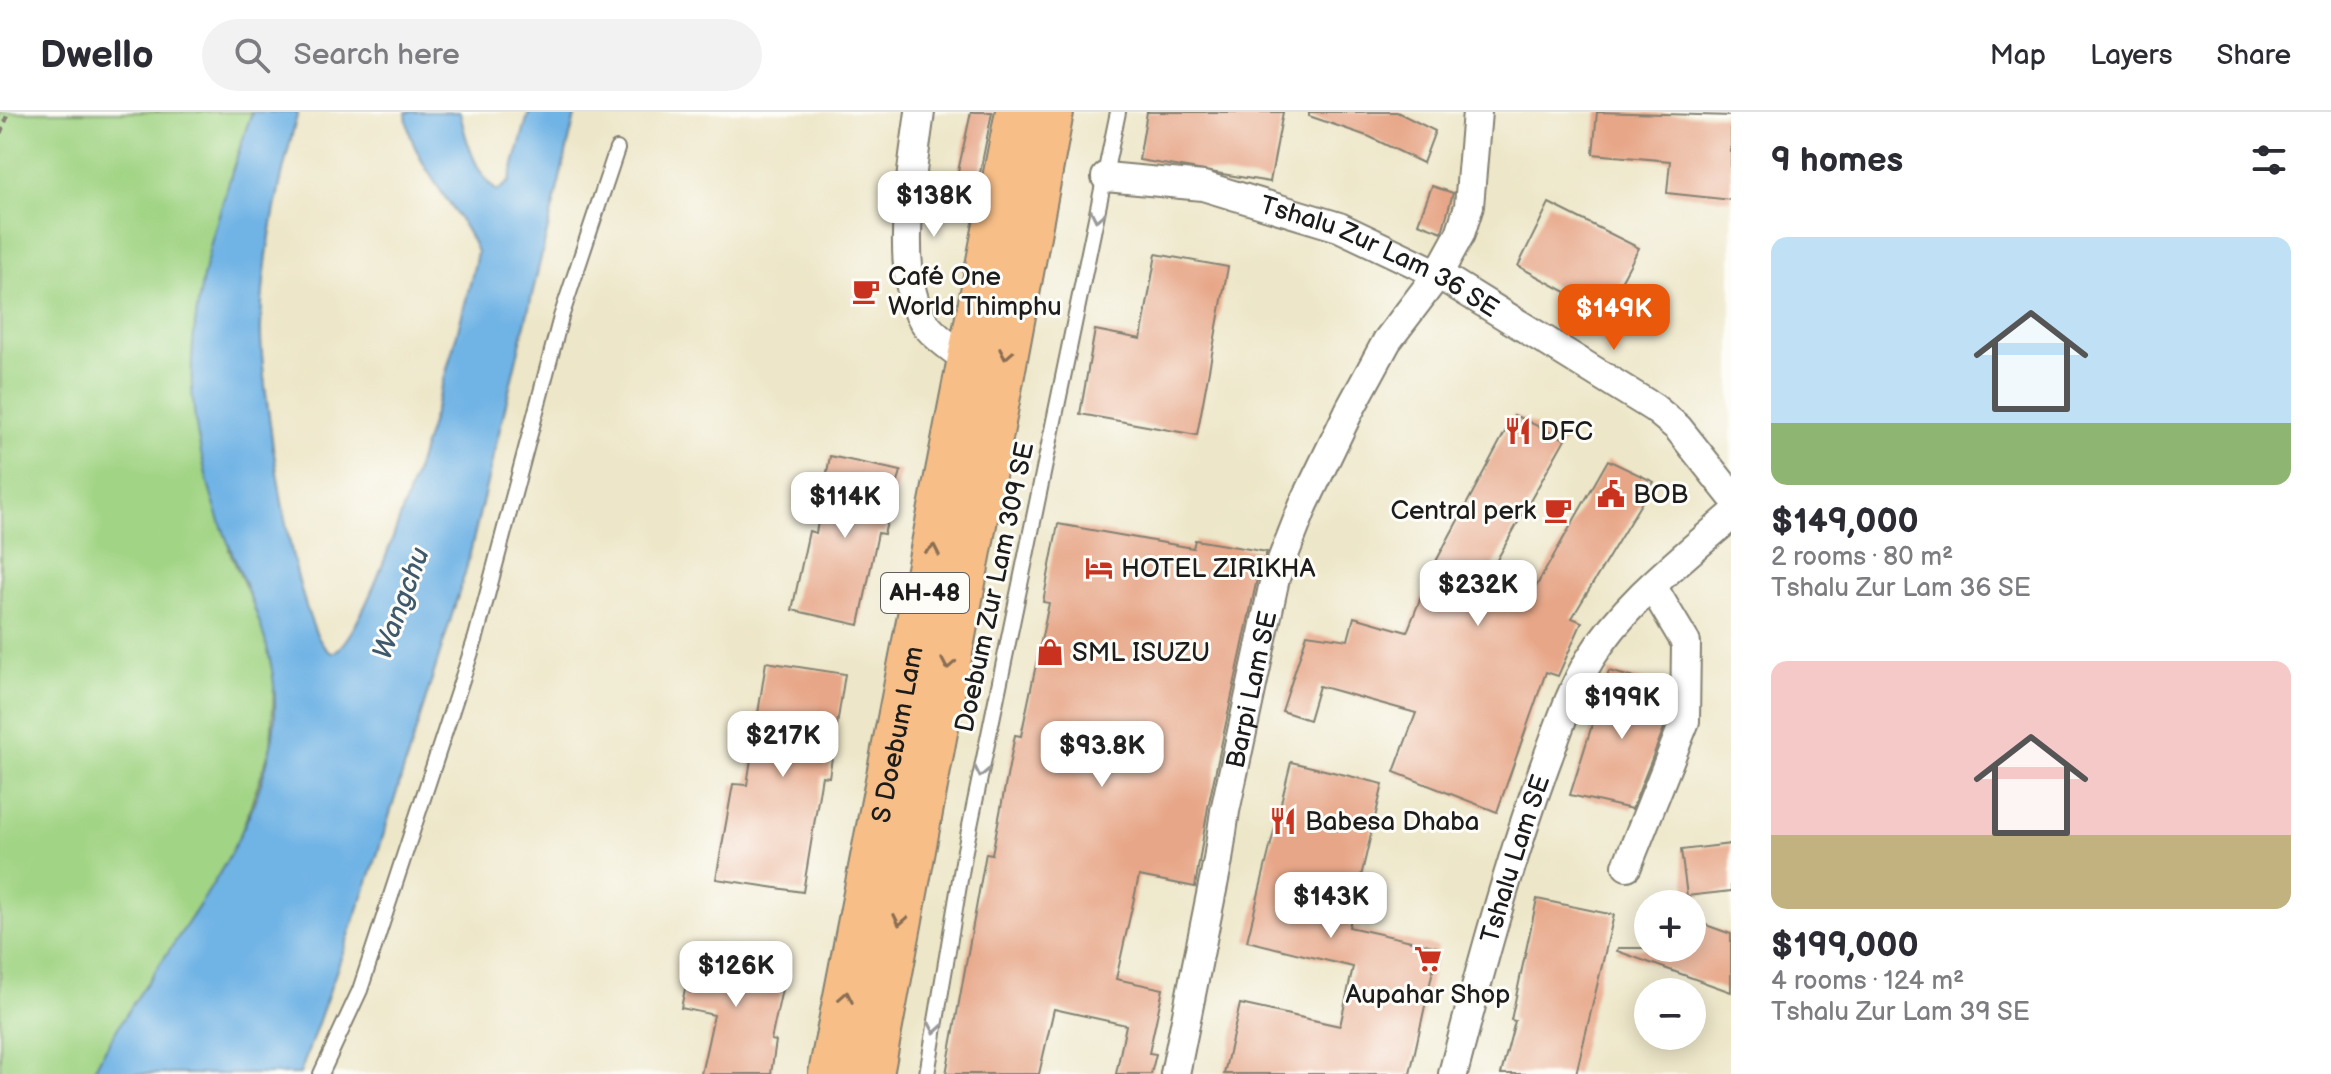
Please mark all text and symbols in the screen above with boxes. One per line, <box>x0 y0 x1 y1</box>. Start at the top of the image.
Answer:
search box <box>202 19 762 91</box>
text: Dwello <box>40 33 154 78</box>
icon: search <box>230 33 274 77</box>
text: Search here <box>294 37 460 73</box>
text: Map <box>1990 39 2046 72</box>
text: Layers <box>2090 39 2173 72</box>
text: Share <box>2217 39 2291 72</box>
icon: filters <box>2247 138 2291 182</box>
text: 9 homes <box>1771 140 1903 181</box>
pin: $138K <box>878 171 990 239</box>
text: $138K <box>896 181 972 212</box>
street label: Tshalu Zur Lam 36 SE <box>1256 190 1504 325</box>
one-way arrow <box>1089 209 1106 222</box>
place label: Café One World Thimphu <box>888 262 1062 323</box>
cafe icon: Café One World Thimphu <box>851 276 881 306</box>
pin: $149K <box>1558 284 1670 352</box>
icon: home <box>1959 289 2103 433</box>
text: $149K <box>1576 294 1652 325</box>
one-way arrow <box>998 347 1015 361</box>
restaurant icon: DFC <box>1503 416 1533 446</box>
place label: DFC <box>1540 417 1593 448</box>
street label: Doebum Zur Lam 309 SE <box>950 440 1041 735</box>
pin: $114K <box>789 472 901 540</box>
public building icon: BOB <box>1596 479 1626 509</box>
place label: BOB <box>1633 480 1688 511</box>
text: $114K <box>809 482 881 513</box>
cafe icon: Central perk <box>1543 495 1573 525</box>
place label: Central perk <box>1390 496 1536 527</box>
text: $149,000 <box>1771 501 1919 542</box>
text: 2 rooms · 80 m² <box>1771 542 1953 573</box>
water label: Wangchu <box>366 543 437 664</box>
one-way arrow <box>924 544 941 557</box>
hotel icon: HOTEL ZIRIKHA <box>1084 553 1114 583</box>
place label: HOTEL ZIRIKHA <box>1121 554 1316 585</box>
pin: $232K <box>1422 560 1534 628</box>
text: $232K <box>1438 570 1518 601</box>
road number: AH-48 <box>881 573 969 613</box>
text: Tshalu Zur Lam 36 SE <box>1771 573 2031 604</box>
street label: Barpi Lam SE <box>1221 608 1284 771</box>
shop icon: SML ISUZU <box>1035 637 1065 667</box>
place label: SML ISUZU <box>1072 638 1210 669</box>
street label: S Doebum Lam <box>866 644 931 826</box>
one-way arrow <box>940 658 957 671</box>
pin: $199K <box>1566 673 1678 741</box>
text: $199K <box>1584 683 1660 714</box>
pin: $217K <box>727 711 839 779</box>
icon: home <box>1959 713 2103 857</box>
text: $217K <box>745 721 821 752</box>
pin: $93.8K <box>1037 721 1167 789</box>
text: $93.8K <box>1059 731 1145 762</box>
one-way arrow <box>973 765 990 778</box>
street label: Tshalu Lam SE <box>1475 771 1557 947</box>
restaurant icon: Babesa Dhaba <box>1268 806 1298 836</box>
place label: Babesa Dhaba <box>1305 807 1480 838</box>
pin: $143K <box>1275 872 1387 940</box>
text: $143K <box>1293 882 1369 913</box>
map controls <box>1634 890 1706 1050</box>
button: + <box>1634 890 1706 962</box>
one-way arrow <box>892 913 909 927</box>
text: $199,000 <box>1771 925 1919 966</box>
pin: $126K <box>680 941 792 1009</box>
supermarket icon: Aupahar Shop <box>1413 944 1443 974</box>
text: $126K <box>697 951 775 982</box>
text: 4 rooms · 124 m² <box>1771 966 1964 997</box>
button: − <box>1634 978 1706 1050</box>
place label: Aupahar Shop <box>1346 980 1510 1011</box>
one-way arrow <box>836 991 853 1004</box>
text: Tshalu Zur Lam 39 SE <box>1771 997 2030 1028</box>
one-way arrow <box>928 1021 945 1035</box>

